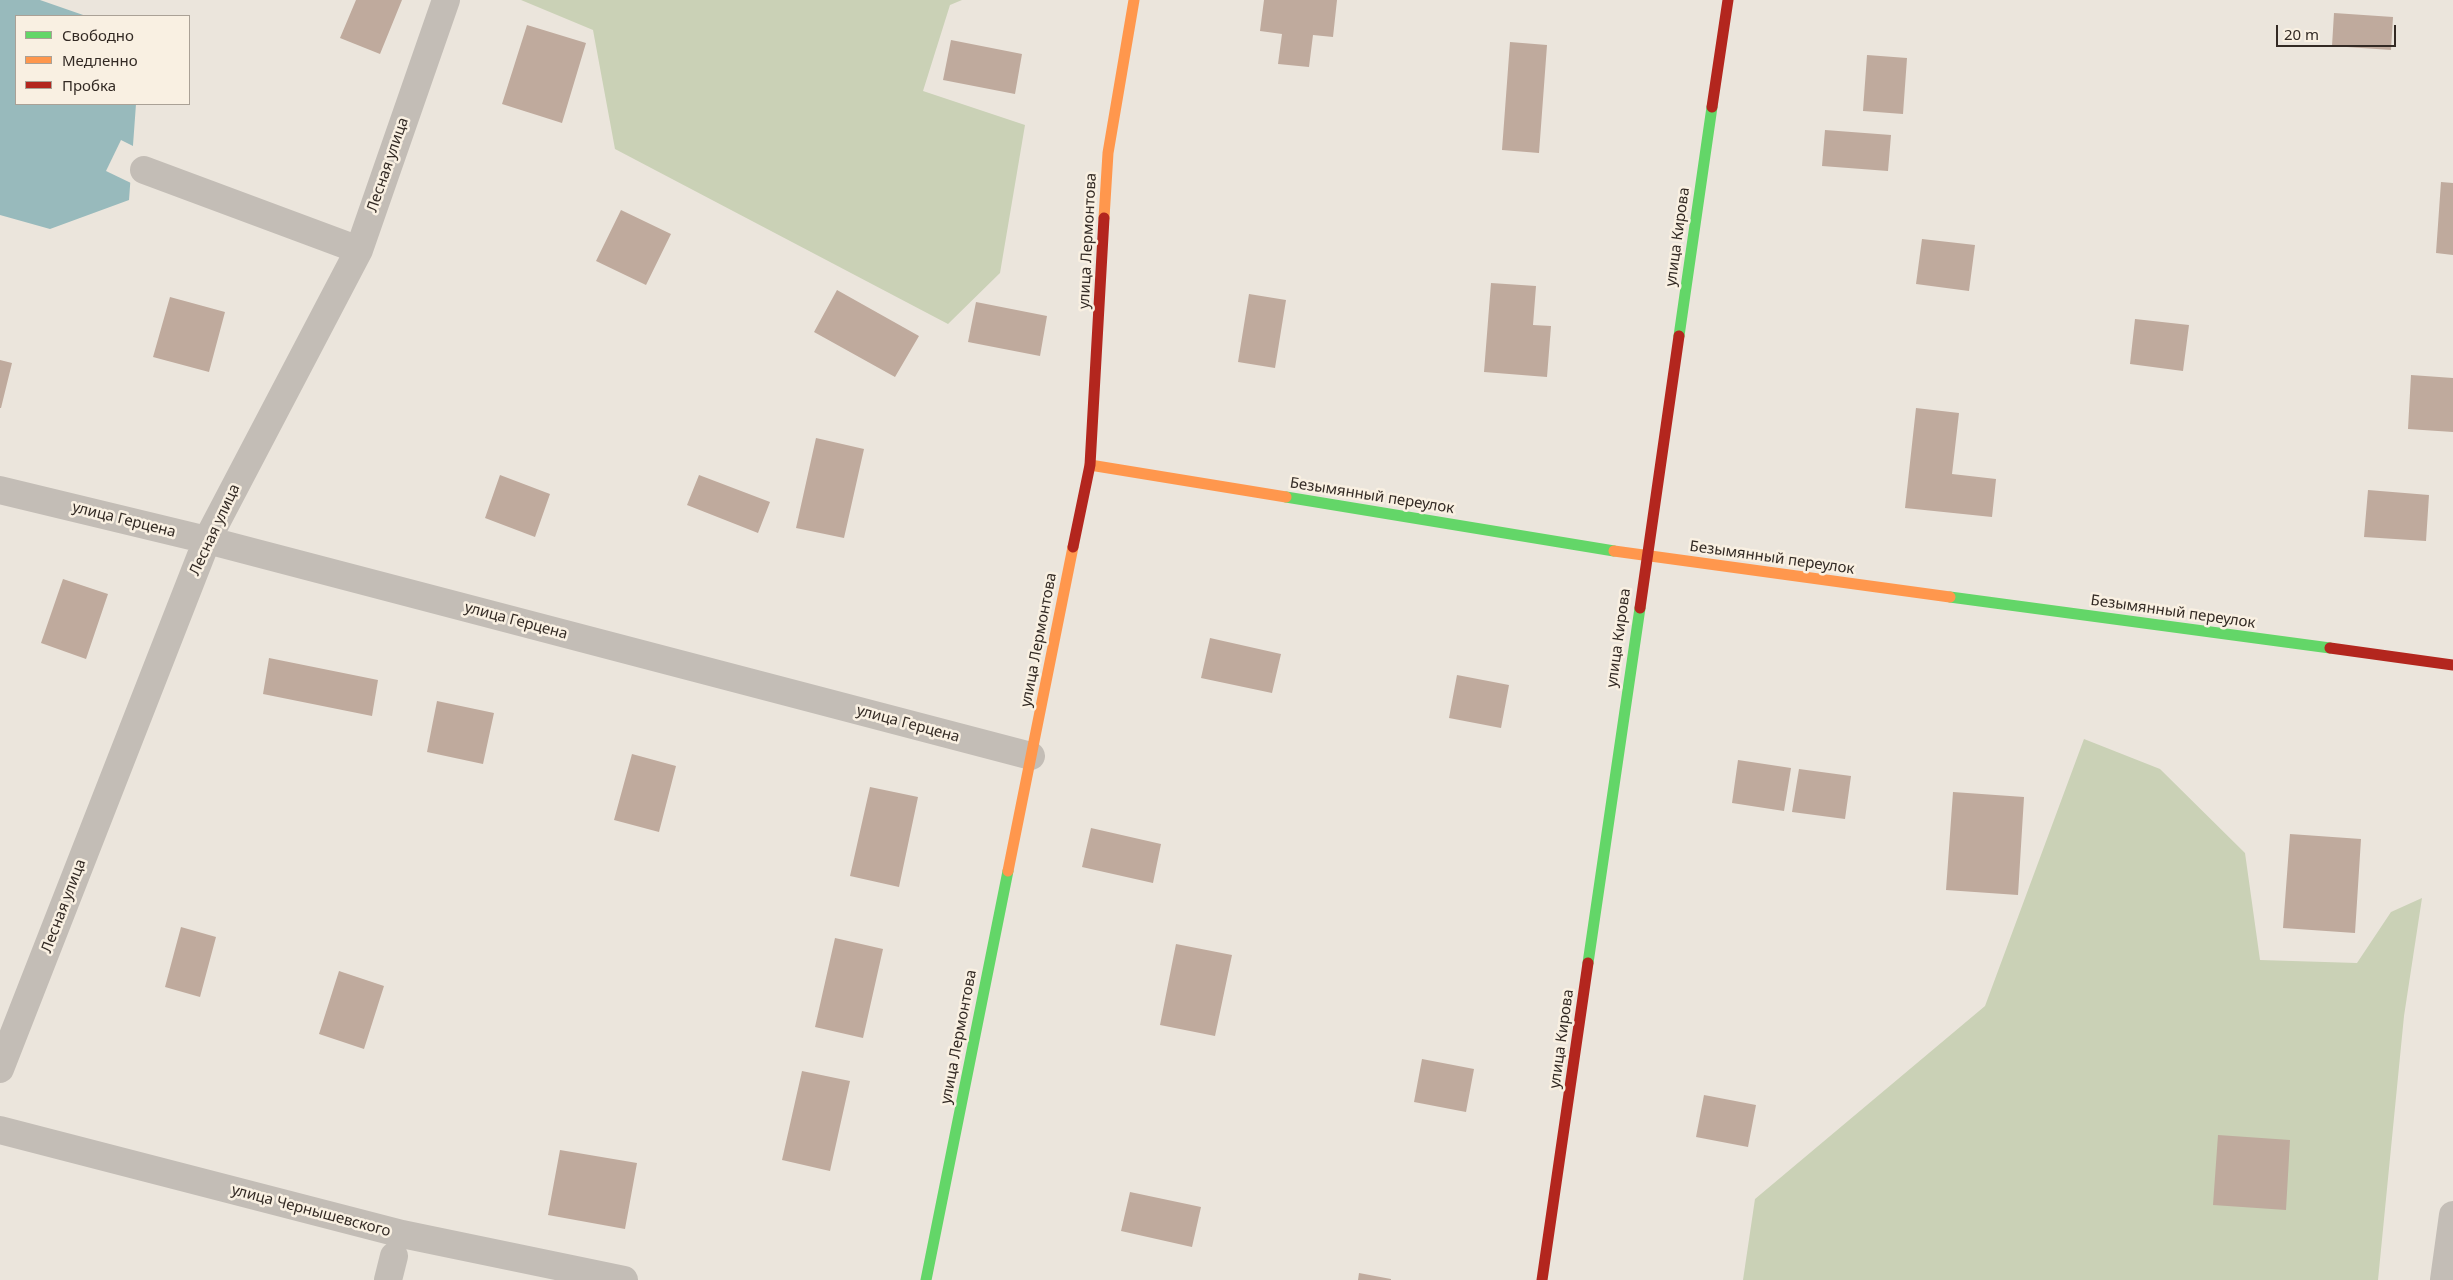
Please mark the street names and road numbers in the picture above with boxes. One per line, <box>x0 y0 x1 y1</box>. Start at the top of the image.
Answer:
street label: Лесная улица <box>363 115 413 215</box>
street label: улица Лермонтова <box>1075 172 1101 310</box>
street label: улица Кирова <box>1662 186 1694 288</box>
street label: Безымянный переулок <box>1289 474 1455 518</box>
street label: Лесная улица <box>186 481 244 579</box>
street label: улица Герцена <box>70 498 178 542</box>
street label: Безымянный переулок <box>1688 538 1856 578</box>
street label: улица Лермонтова <box>1017 571 1061 709</box>
street label: улица Кирова <box>1603 587 1635 689</box>
street label: Безымянный переулок <box>2089 592 2257 632</box>
street label: улица Герцена <box>463 599 569 643</box>
street label: улица Герцена <box>855 702 961 746</box>
street label: Лесная улица <box>38 857 90 955</box>
street label: улица Лермонтова <box>937 968 981 1106</box>
street label: улица Кирова <box>1546 988 1578 1090</box>
street label: улица Чернышевского <box>229 1181 393 1241</box>

